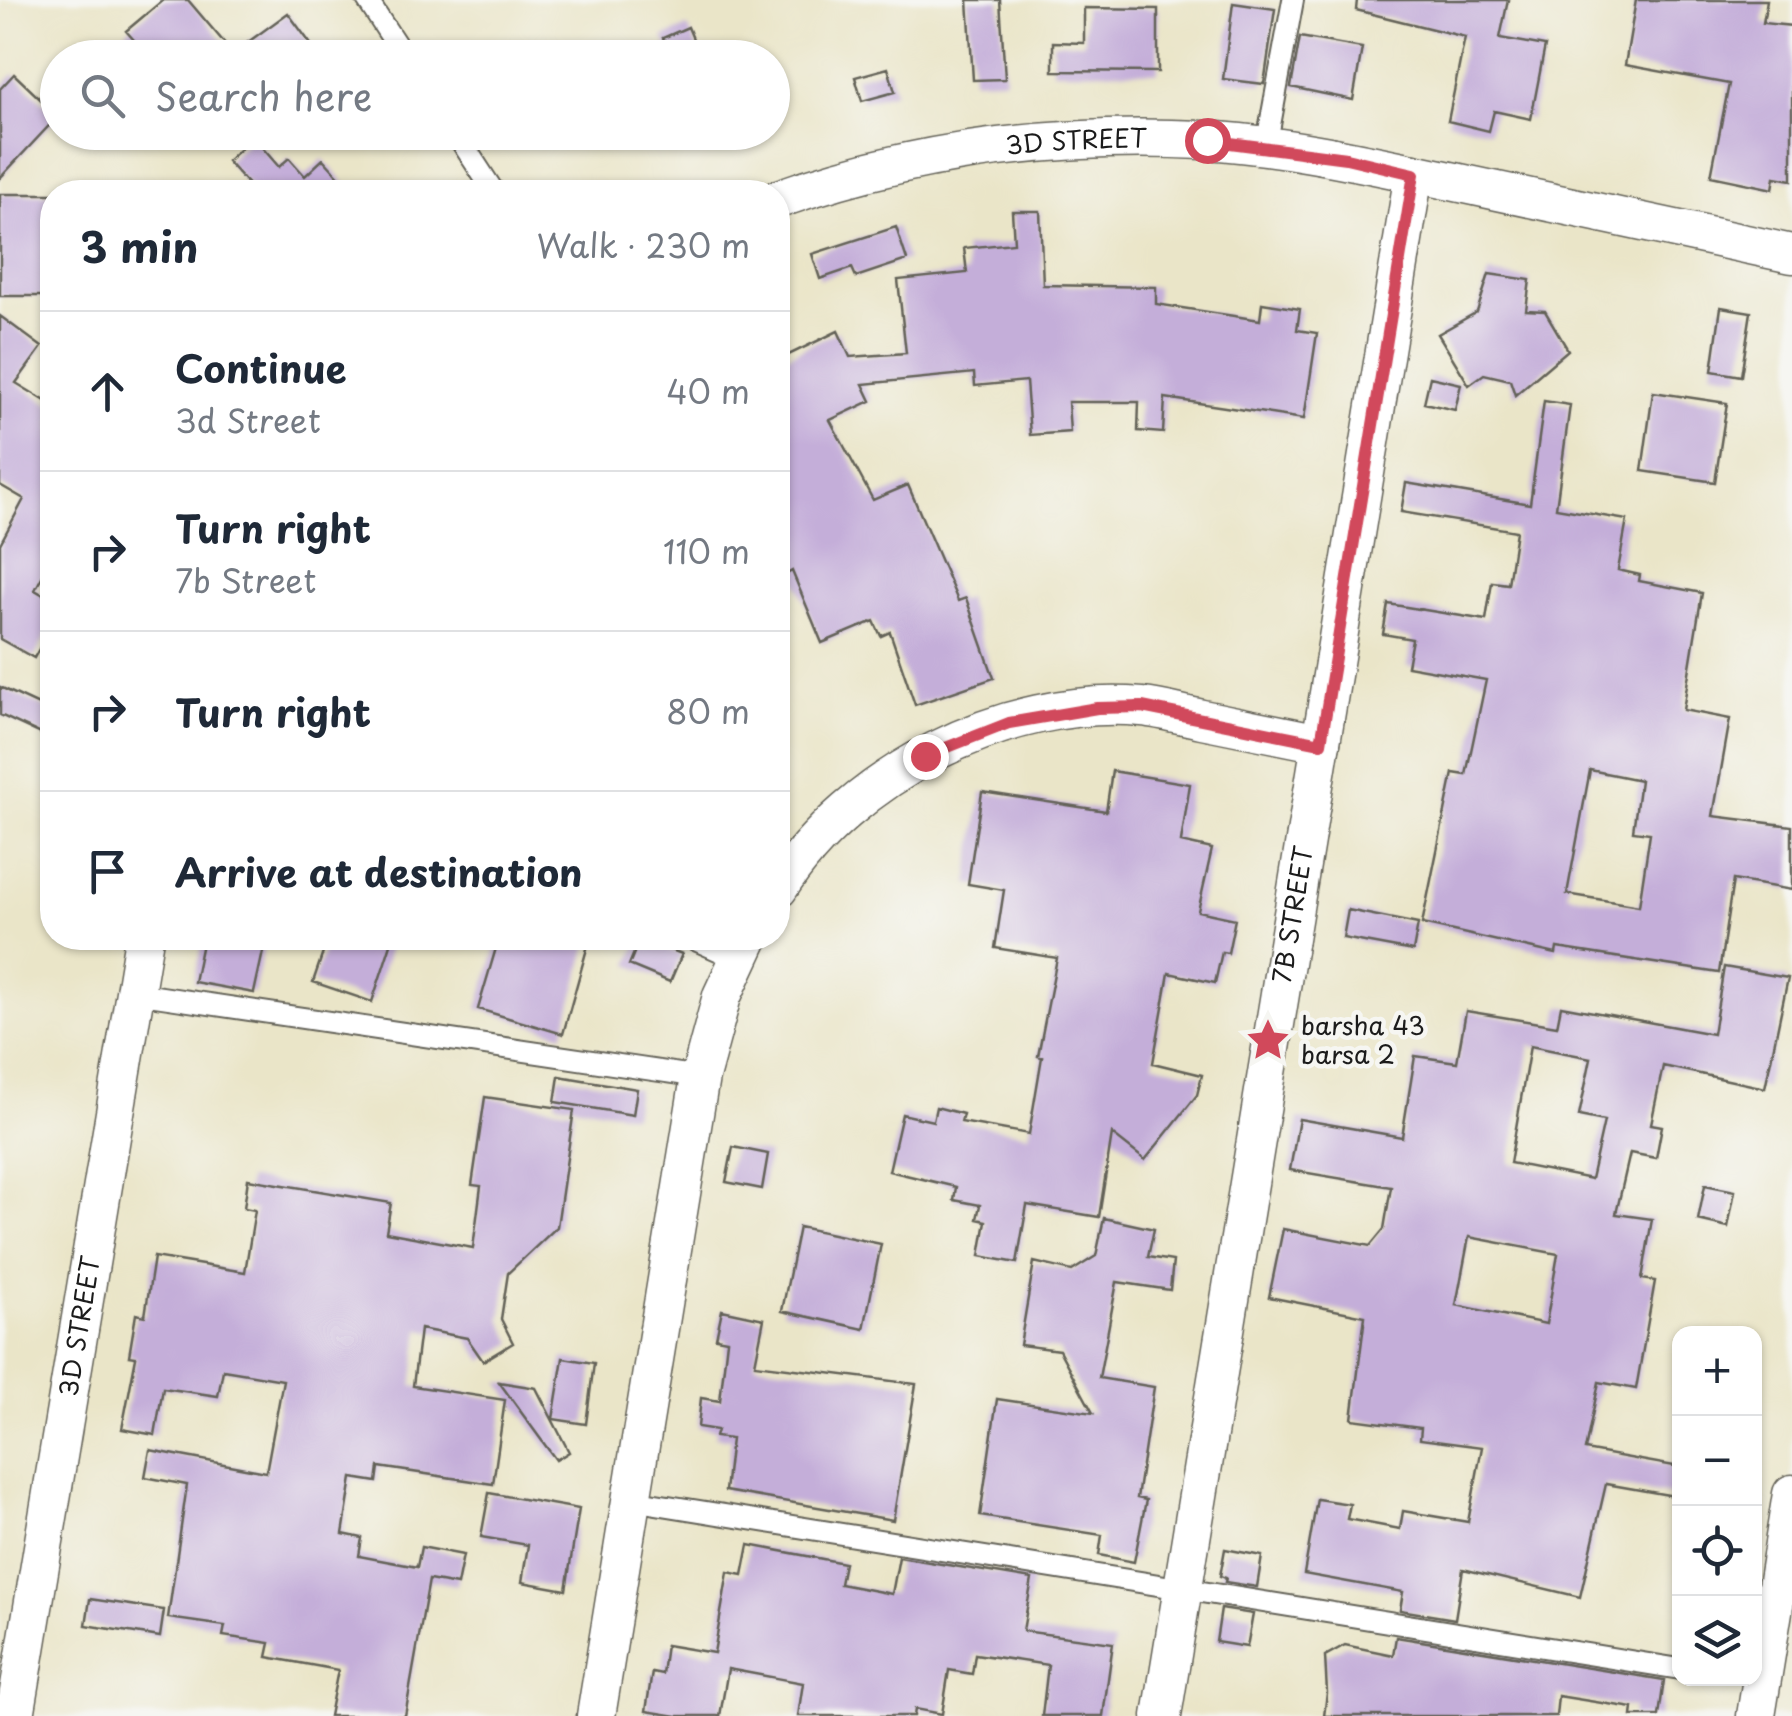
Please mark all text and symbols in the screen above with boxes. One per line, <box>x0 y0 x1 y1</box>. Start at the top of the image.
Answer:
search box <box>40 40 790 150</box>
text: Search here <box>155 67 372 124</box>
icon: search <box>75 68 130 123</box>
street label: 3D STREET <box>1004 118 1148 164</box>
route start <box>1185 118 1231 164</box>
text: 3 min <box>80 214 198 277</box>
text: Walk · 230 m <box>537 221 750 269</box>
text: Continue <box>175 339 346 396</box>
icon: ahead <box>80 364 135 419</box>
text: 40 m <box>666 367 750 415</box>
text: 3d Street <box>175 396 321 444</box>
text: Turn right <box>175 499 371 556</box>
icon: right <box>80 524 135 579</box>
text: 110 m <box>663 527 750 575</box>
text: 7b Street <box>175 556 316 604</box>
text: Turn right <box>175 683 371 740</box>
icon: right <box>80 684 135 739</box>
text: 80 m <box>666 687 750 735</box>
route end <box>903 734 949 780</box>
street label: 7B STREET <box>1262 842 1322 986</box>
text: Arrive at destination <box>175 843 583 900</box>
icon: arrive <box>80 844 135 899</box>
place label: barsha 43 barsa 2 <box>1301 1006 1425 1073</box>
place icon: barsha 43 barsa 2 <box>1244 1016 1292 1064</box>
street label: 3D STREET <box>48 1252 109 1399</box>
map controls <box>1672 1326 1762 1686</box>
button: + <box>1672 1326 1762 1416</box>
button: − <box>1672 1416 1762 1506</box>
button: locate <box>1672 1506 1762 1596</box>
button: layers <box>1672 1596 1762 1686</box>

